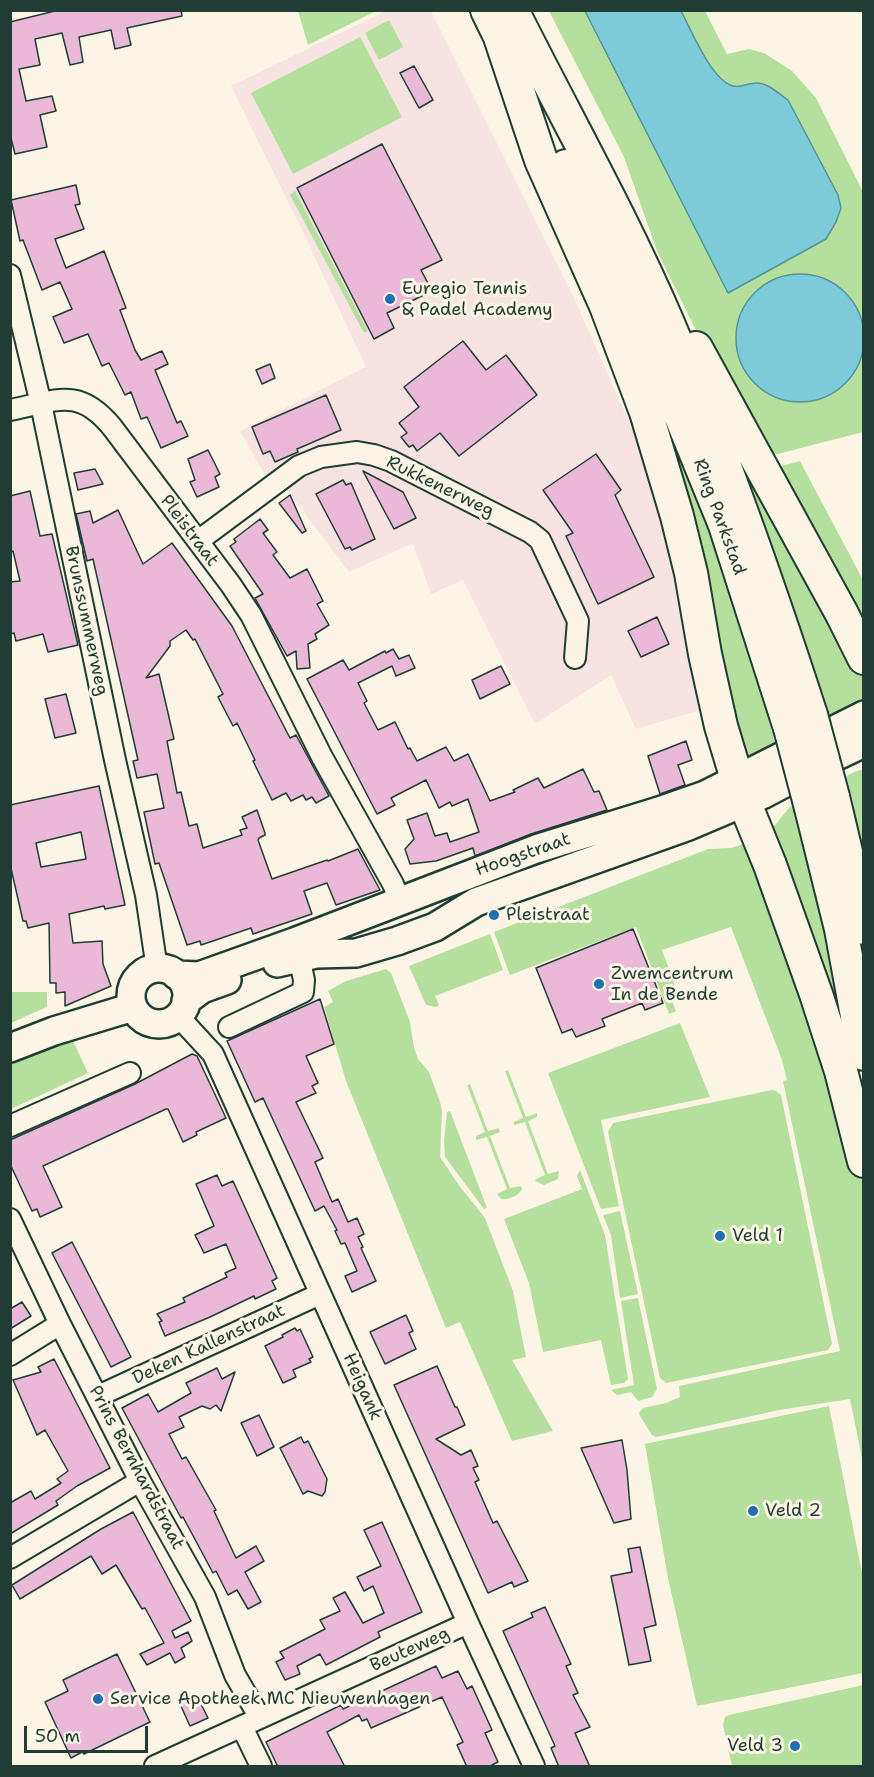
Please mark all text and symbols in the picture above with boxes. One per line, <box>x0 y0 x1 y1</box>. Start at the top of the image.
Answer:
place label: Euregio Tennis & Padel Academy <box>402 278 553 320</box>
marker: Euregio Tennis & Padel Academy <box>383 292 397 306</box>
street label: Rukkenerweg <box>382 452 498 522</box>
street label: Ring Parkstad <box>688 456 750 578</box>
street label: Pleistraat <box>155 491 223 571</box>
street label: Brunssummerweg <box>60 544 112 698</box>
street label: Hoogstraat <box>473 829 573 881</box>
place label: Pleistraat <box>506 904 590 926</box>
marker: Pleistraat <box>487 908 501 922</box>
place label: Zwemcentrum In de Bende <box>611 963 734 1006</box>
marker: Zwemcentrum In de Bende <box>592 977 606 991</box>
place label: Veld 1 <box>732 1225 783 1247</box>
marker: Veld 1 <box>713 1229 727 1243</box>
street label: Deken Kallenstraat <box>129 1300 289 1390</box>
street label: Heigank <box>338 1350 386 1424</box>
street label: Prins Bernhardstraat <box>84 1382 188 1554</box>
place label: Veld 2 <box>765 1500 821 1522</box>
marker: Veld 2 <box>746 1504 760 1518</box>
street label: Beuteweg <box>367 1623 453 1677</box>
place label: Service Apotheek MC Nieuwenhagen <box>110 1688 430 1710</box>
marker: Service Apotheek MC Nieuwenhagen <box>91 1692 105 1706</box>
scale bar <box>27 1714 152 1752</box>
text: 50 m <box>35 1724 80 1748</box>
place label: Veld 3 <box>727 1735 783 1757</box>
marker: Veld 3 <box>788 1739 802 1753</box>

